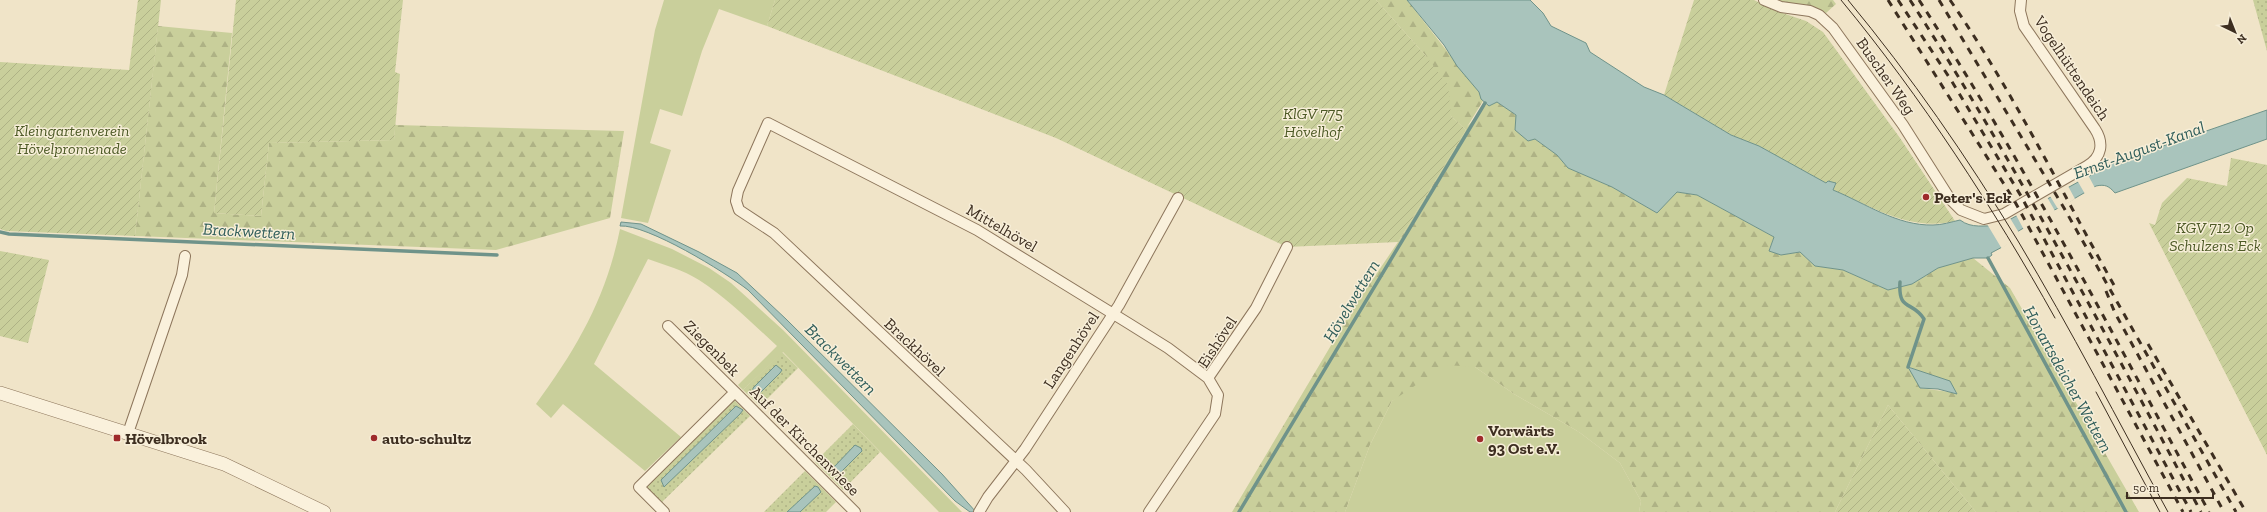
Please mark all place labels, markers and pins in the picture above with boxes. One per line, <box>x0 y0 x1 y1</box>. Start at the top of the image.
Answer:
place label: Peter's Eck <box>1934 188 2012 207</box>
marker: Peter's Eck <box>1921 192 1931 202</box>
place label: Vorwärts 93 Ost e.V. <box>1488 421 1560 458</box>
place label: Hövelbrook <box>125 429 207 448</box>
place label: auto-schultz <box>382 429 472 448</box>
marker: Hövelbrook <box>112 433 122 443</box>
marker: auto-schultz <box>369 433 379 443</box>
marker: Vorwärts 93 Ost e.V. <box>1475 434 1485 444</box>

